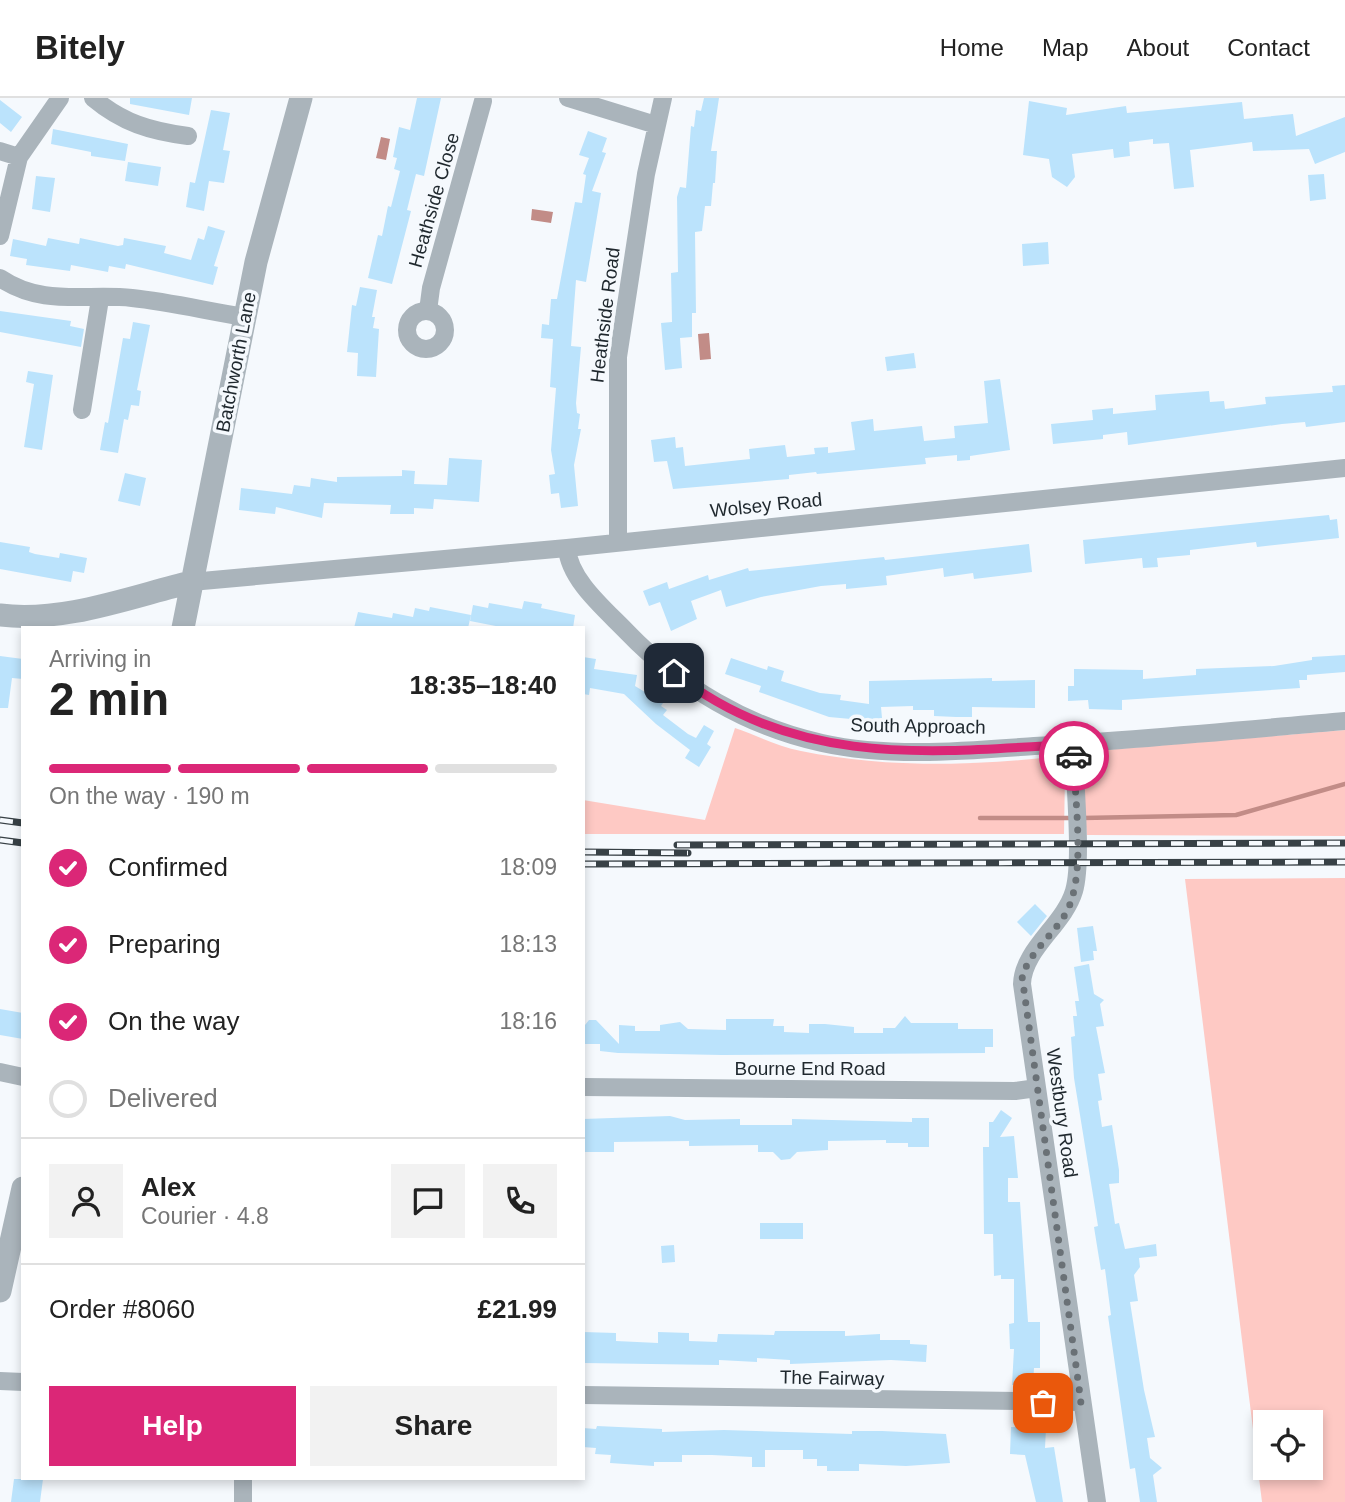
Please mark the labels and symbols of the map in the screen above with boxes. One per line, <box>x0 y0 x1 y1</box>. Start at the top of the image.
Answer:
street label: Heathside Close <box>405 130 463 270</box>
street label: Heathside Road <box>586 246 624 384</box>
street label: Batchworth Lane <box>212 290 260 434</box>
street label: Wolsey Road <box>709 489 823 521</box>
pin <box>644 643 704 703</box>
street label: South Approach <box>850 714 986 738</box>
courier <box>1039 721 1109 791</box>
street label: Westbury Road <box>1043 1047 1081 1179</box>
street label: Bourne End Road <box>734 1058 886 1079</box>
street label: The Fairway <box>780 1367 885 1389</box>
pin <box>1013 1373 1073 1433</box>

